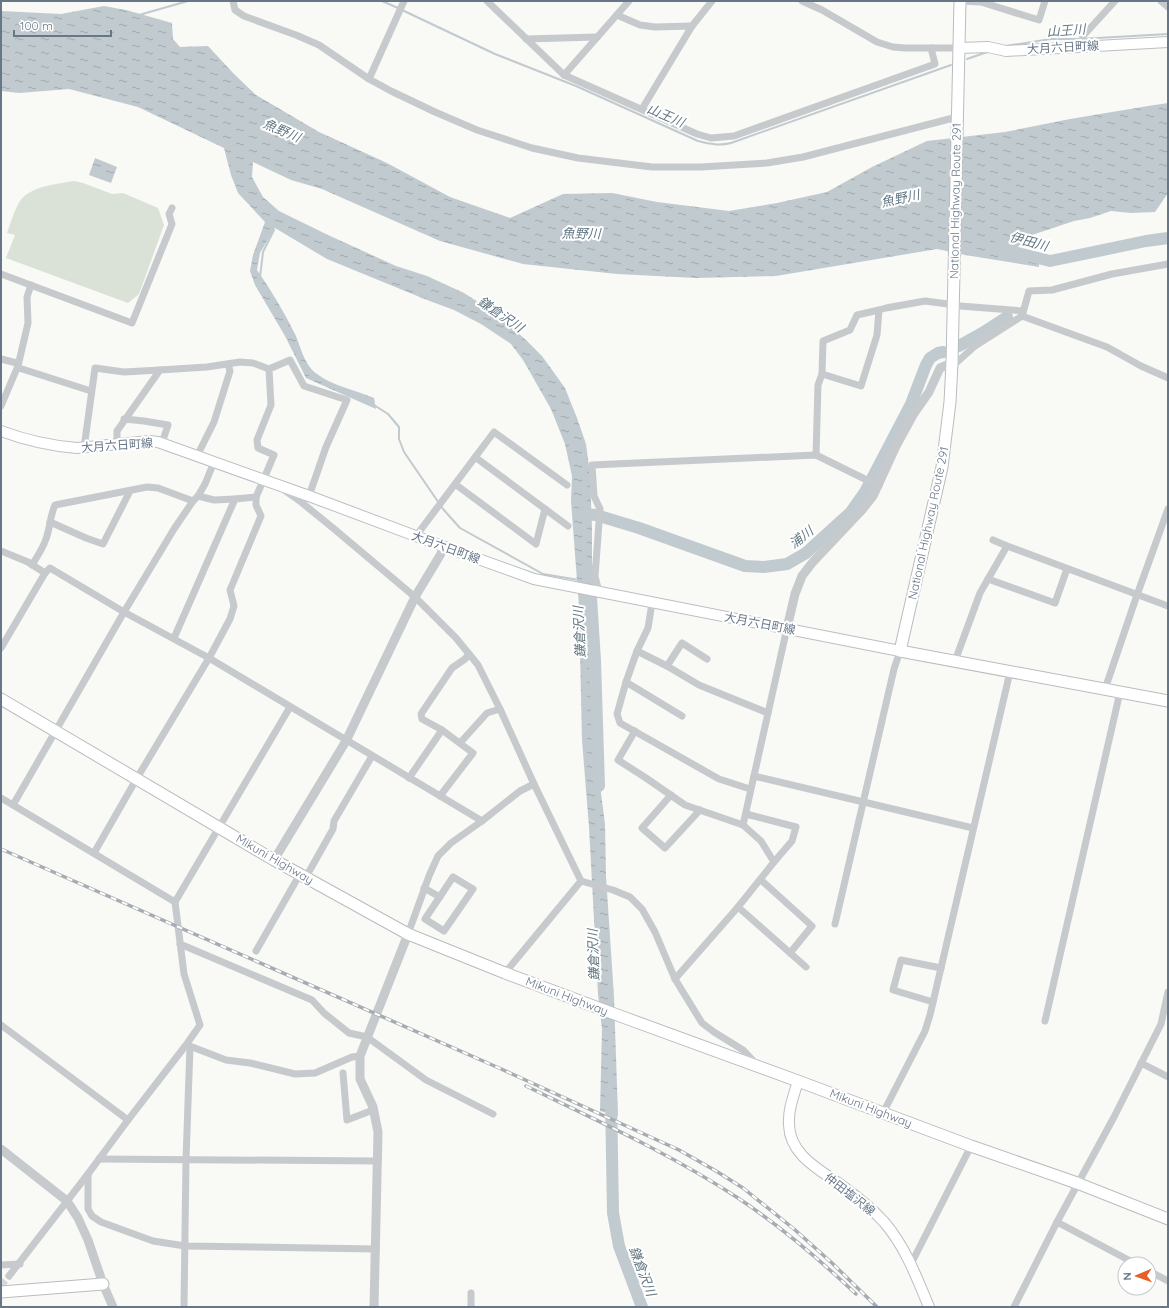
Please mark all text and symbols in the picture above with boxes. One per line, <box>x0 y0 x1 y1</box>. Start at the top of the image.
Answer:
scale bar <box>14 12 111 38</box>
text: 100 m <box>20 18 53 33</box>
water label: 山王川 <box>1046 21 1088 39</box>
street label: 大月六日町線 <box>1027 38 1099 56</box>
water label: 山王川 <box>645 100 689 131</box>
water label: 魚野川 <box>261 115 305 146</box>
street label: National Highway Route 291 <box>946 123 964 279</box>
water label: 魚野川 <box>879 186 923 210</box>
water label: 魚野川 <box>561 225 603 241</box>
water label: 伊田川 <box>1008 228 1052 254</box>
water label: 鎌倉沢川 <box>475 293 529 336</box>
street label: 大月六日町線 <box>81 435 153 455</box>
street label: National Highway Route 291 <box>904 445 952 601</box>
water label: 浦川 <box>786 521 818 551</box>
street label: 大月六日町線 <box>410 528 482 566</box>
water label: 鎌倉沢川 <box>570 604 588 658</box>
street label: 大月六日町線 <box>723 609 797 637</box>
street label: Mikuni Highway <box>234 831 316 887</box>
water label: 鎌倉沢川 <box>584 927 602 981</box>
street label: Mikuni Highway <box>524 973 610 1019</box>
street label: Mikuni Highway <box>828 1085 914 1131</box>
street label: 仲田塩沢線 <box>822 1170 878 1218</box>
water label: 鎌倉沢川 <box>626 1244 661 1300</box>
north arrow <box>1117 1256 1157 1296</box>
text: N <box>1120 1272 1134 1281</box>

